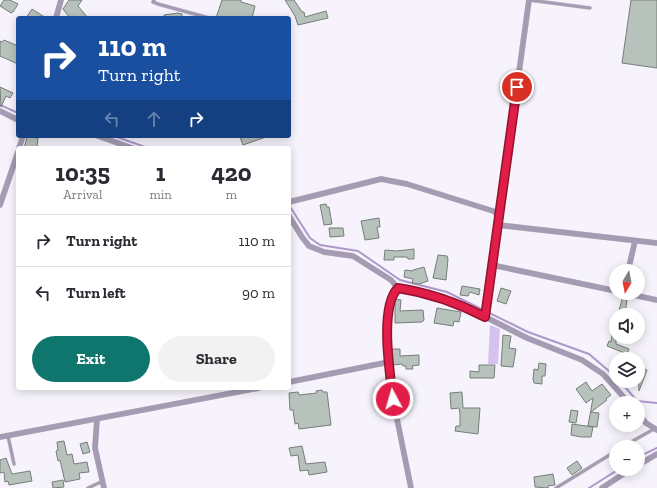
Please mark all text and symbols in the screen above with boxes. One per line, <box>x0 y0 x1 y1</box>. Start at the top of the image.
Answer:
text: 110 m <box>98 30 167 63</box>
icon: right <box>32 32 84 84</box>
text: Turn right <box>98 64 180 86</box>
pin <box>500 70 534 104</box>
icon: arrive <box>506 76 528 98</box>
icon: left <box>101 108 123 130</box>
icon: ahead <box>143 108 165 130</box>
icon: right <box>185 108 207 130</box>
text: 10:35 <box>55 158 110 187</box>
text: 1 <box>156 158 166 187</box>
text: 420 <box>211 158 252 187</box>
text: Arrival <box>63 187 102 202</box>
text: min <box>150 187 172 202</box>
text: m <box>226 187 237 202</box>
icon: right <box>32 230 54 252</box>
text: Turn right <box>66 232 137 250</box>
text: 110 m <box>238 232 275 250</box>
north arrow <box>609 264 645 300</box>
map controls <box>609 264 645 476</box>
icon: left <box>32 282 54 304</box>
text: Turn left <box>66 284 126 302</box>
text: 90 m <box>242 284 275 302</box>
button: sound <box>609 308 645 344</box>
button: Exit <box>32 336 150 382</box>
button: Share <box>158 336 275 382</box>
button: layers <box>609 352 645 388</box>
position arrow <box>372 378 414 420</box>
button: + <box>609 396 645 432</box>
button: − <box>609 440 645 476</box>

